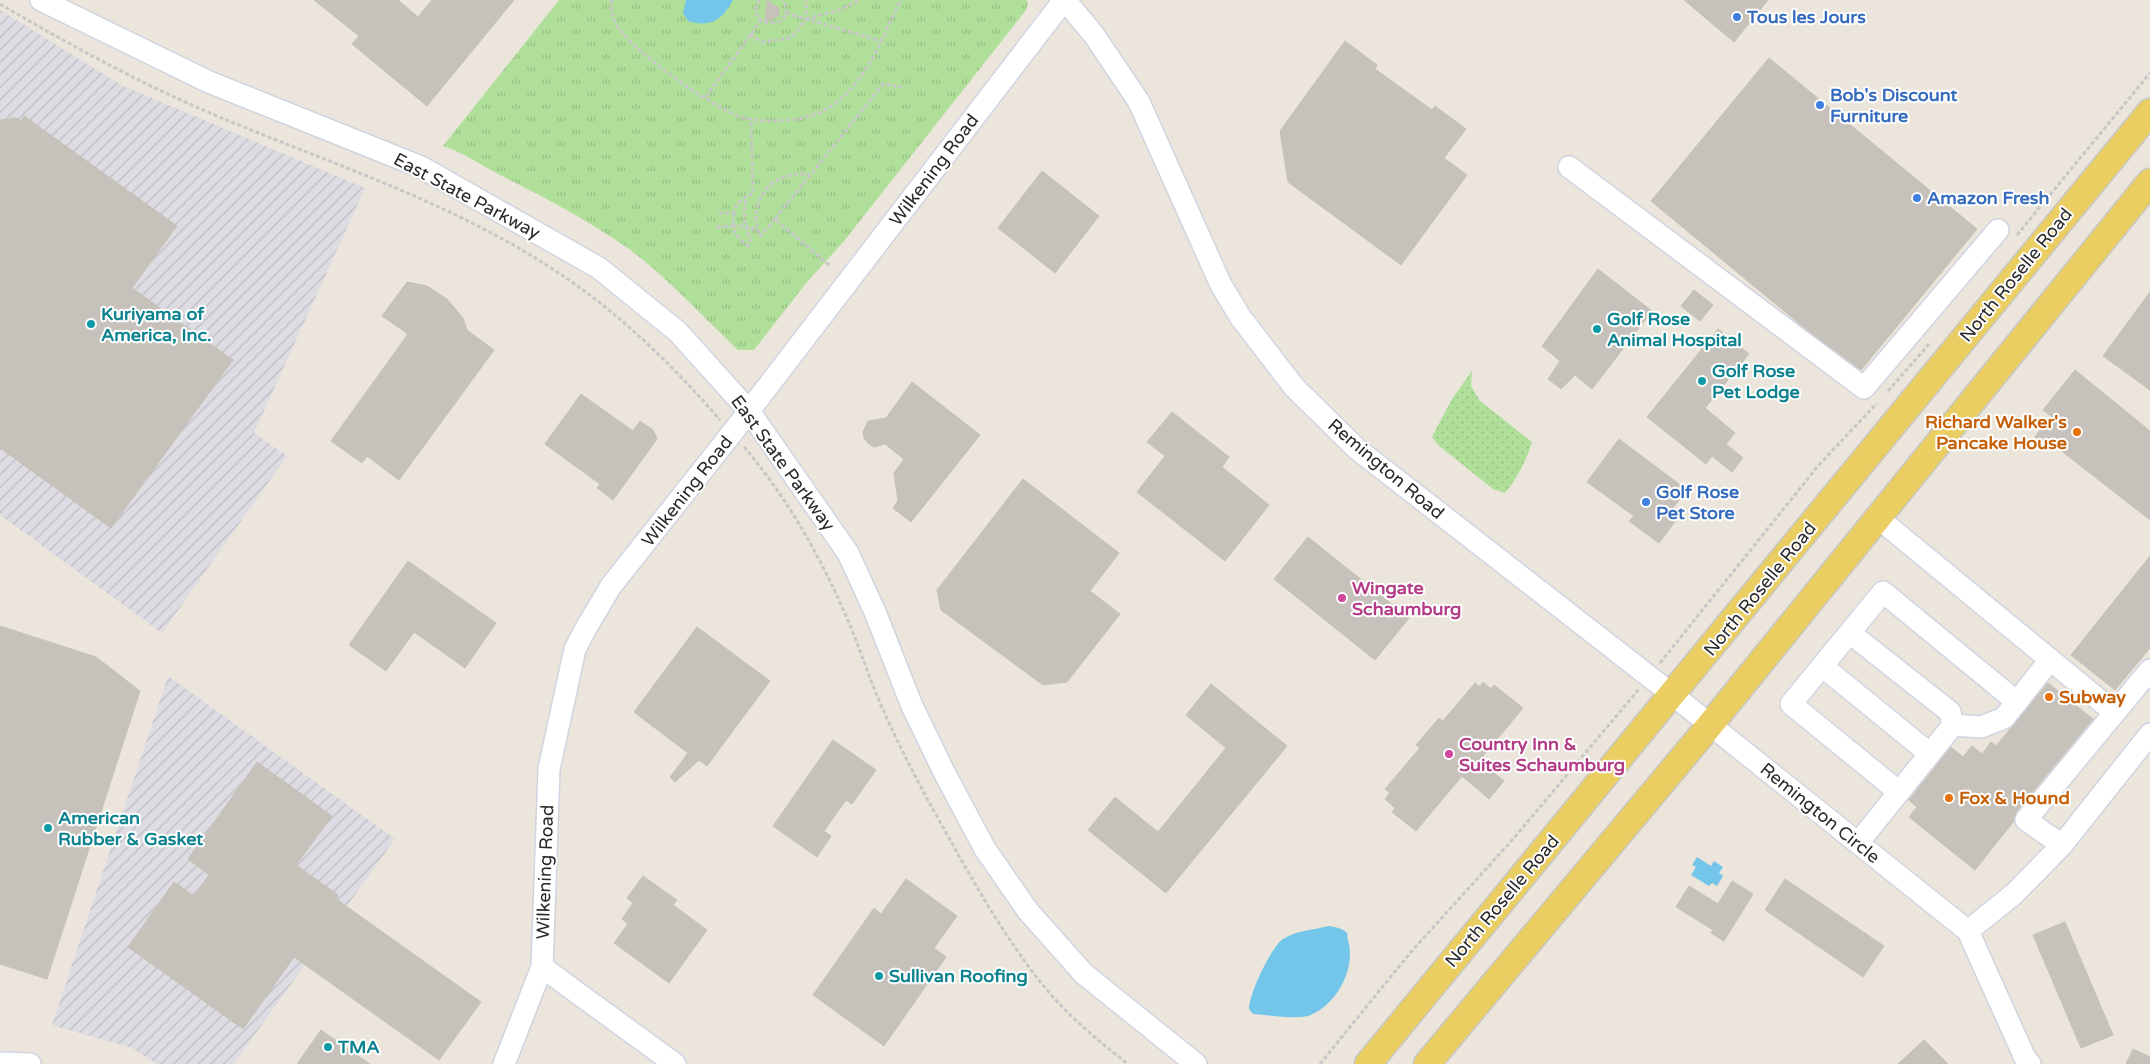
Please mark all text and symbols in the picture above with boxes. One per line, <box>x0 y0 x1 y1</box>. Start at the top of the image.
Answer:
place label: Tous les Jours <box>1746 6 1866 28</box>
marker: Tous les Jours <box>1731 11 1743 23</box>
place label: Bob's Discount Furniture <box>1830 84 1957 127</box>
marker: Bob's Discount Furniture <box>1814 99 1826 111</box>
street label: Wilkening Road <box>885 110 983 230</box>
street label: East State Parkway <box>390 148 544 244</box>
place label: Amazon Fresh <box>1927 187 2049 209</box>
marker: Amazon Fresh <box>1911 192 1923 204</box>
street label: North Roselle Road <box>1955 203 2077 347</box>
place label: Kuriyama of America, Inc. <box>101 303 212 346</box>
place label: Golf Rose Animal Hospital <box>1607 308 1742 351</box>
marker: Kuriyama of America, Inc. <box>85 318 97 330</box>
marker: Golf Rose Animal Hospital <box>1591 323 1603 335</box>
place label: Golf Rose Pet Lodge <box>1712 360 1800 403</box>
marker: Golf Rose Pet Lodge <box>1696 375 1708 387</box>
street label: East State Parkway <box>726 391 840 536</box>
place label: Richard Walker's Pancake House <box>1925 411 2067 454</box>
street label: Remington Road <box>1323 414 1449 524</box>
marker: Richard Walker's Pancake House <box>2071 426 2083 438</box>
street label: Wilkening Road <box>637 431 737 551</box>
place label: Golf Rose Pet Store <box>1656 481 1739 524</box>
marker: Golf Rose Pet Store <box>1640 496 1652 508</box>
street label: North Roselle Road <box>1699 517 1821 661</box>
place label: Wingate Schaumburg <box>1352 577 1461 620</box>
marker: Wingate Schaumburg <box>1336 592 1348 604</box>
place label: Subway <box>2059 686 2126 708</box>
marker: Subway <box>2043 691 2055 703</box>
place label: Country Inn & Suites Schaumburg <box>1459 733 1625 776</box>
marker: Country Inn & Suites Schaumburg <box>1443 748 1455 760</box>
street label: Remington Circle <box>1756 758 1884 868</box>
place label: Fox & Hound <box>1959 787 2070 809</box>
marker: Fox & Hound <box>1943 792 1955 804</box>
street label: Wilkening Road <box>532 804 558 940</box>
place label: American Rubber & Gasket <box>58 807 203 850</box>
marker: American Rubber & Gasket <box>42 822 54 834</box>
street label: North Roselle Road <box>1440 830 1564 972</box>
place label: Sullivan Roofing <box>889 965 1028 987</box>
marker: Sullivan Roofing <box>873 970 885 982</box>
place label: TMA <box>337 1036 380 1058</box>
marker: TMA <box>322 1041 334 1053</box>

